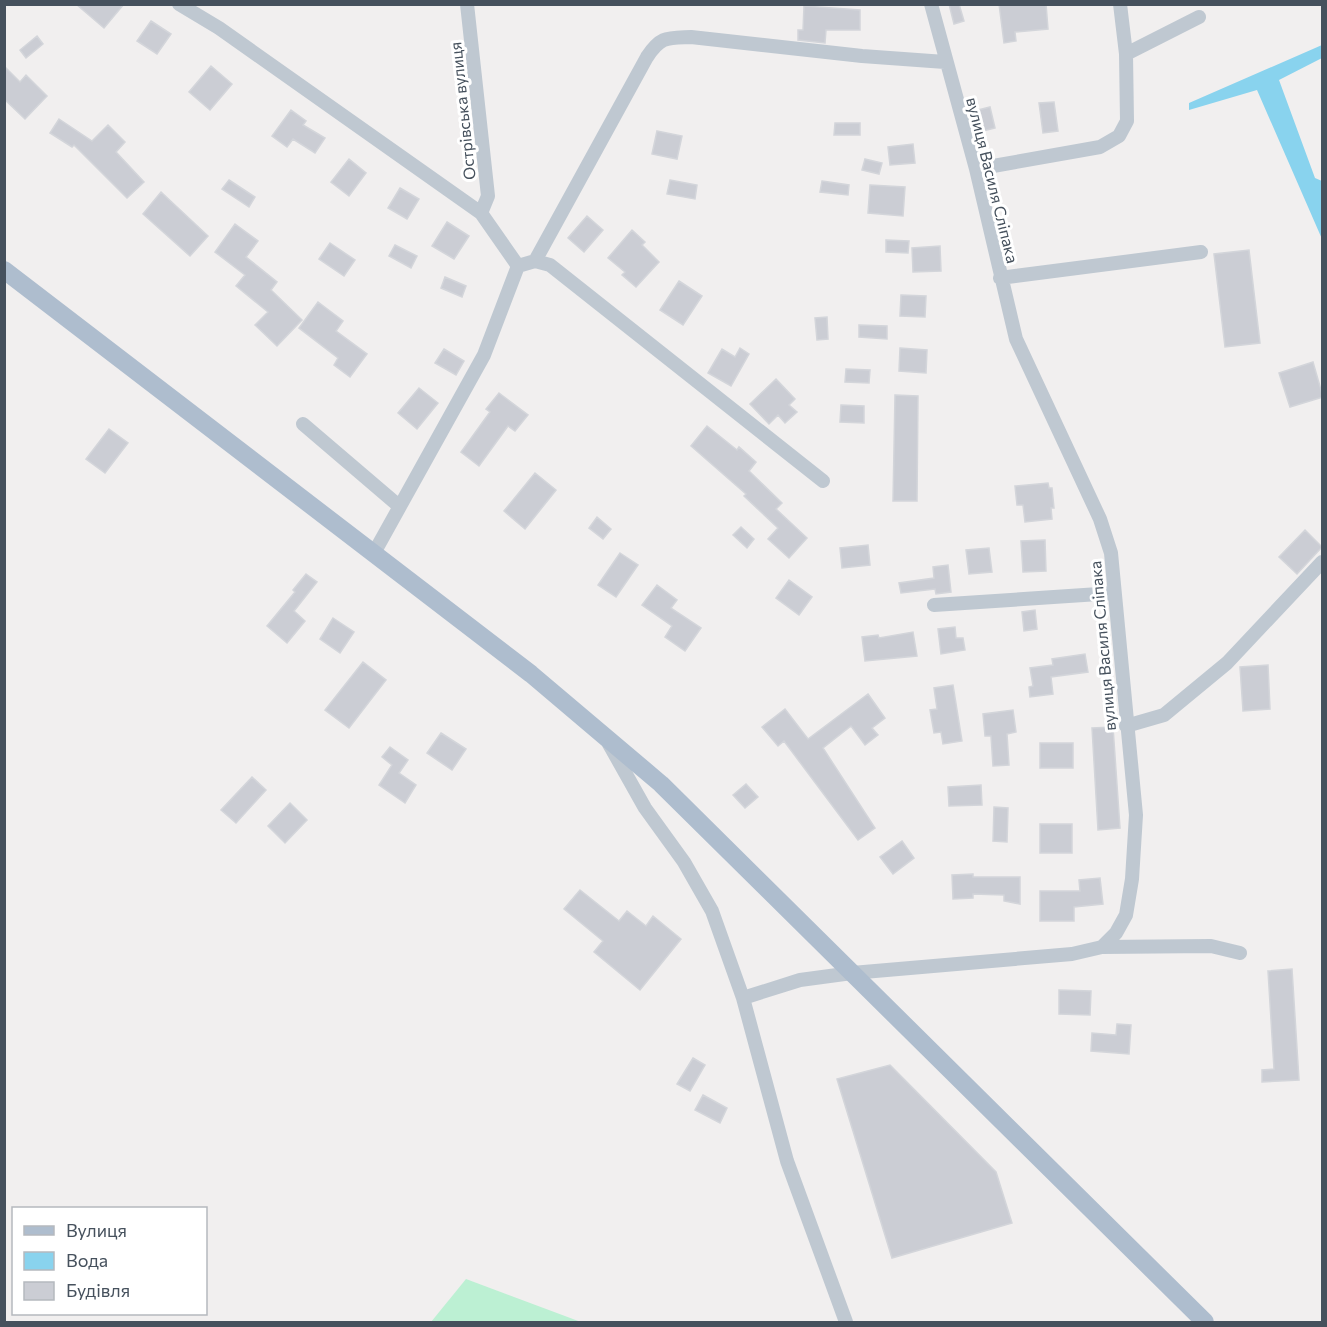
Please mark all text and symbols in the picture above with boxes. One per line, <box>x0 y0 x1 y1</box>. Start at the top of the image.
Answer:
street label: Острівська вулиця <box>445 41 479 181</box>
street label: вулиця Василя Сліпака <box>963 95 1023 265</box>
street label: вулиця Василя Сліпака <box>1085 560 1119 732</box>
legend <box>12 1207 207 1315</box>
text: Вулиця <box>66 1219 127 1241</box>
text: Вода <box>66 1249 108 1271</box>
text: Будівля <box>66 1279 130 1301</box>

